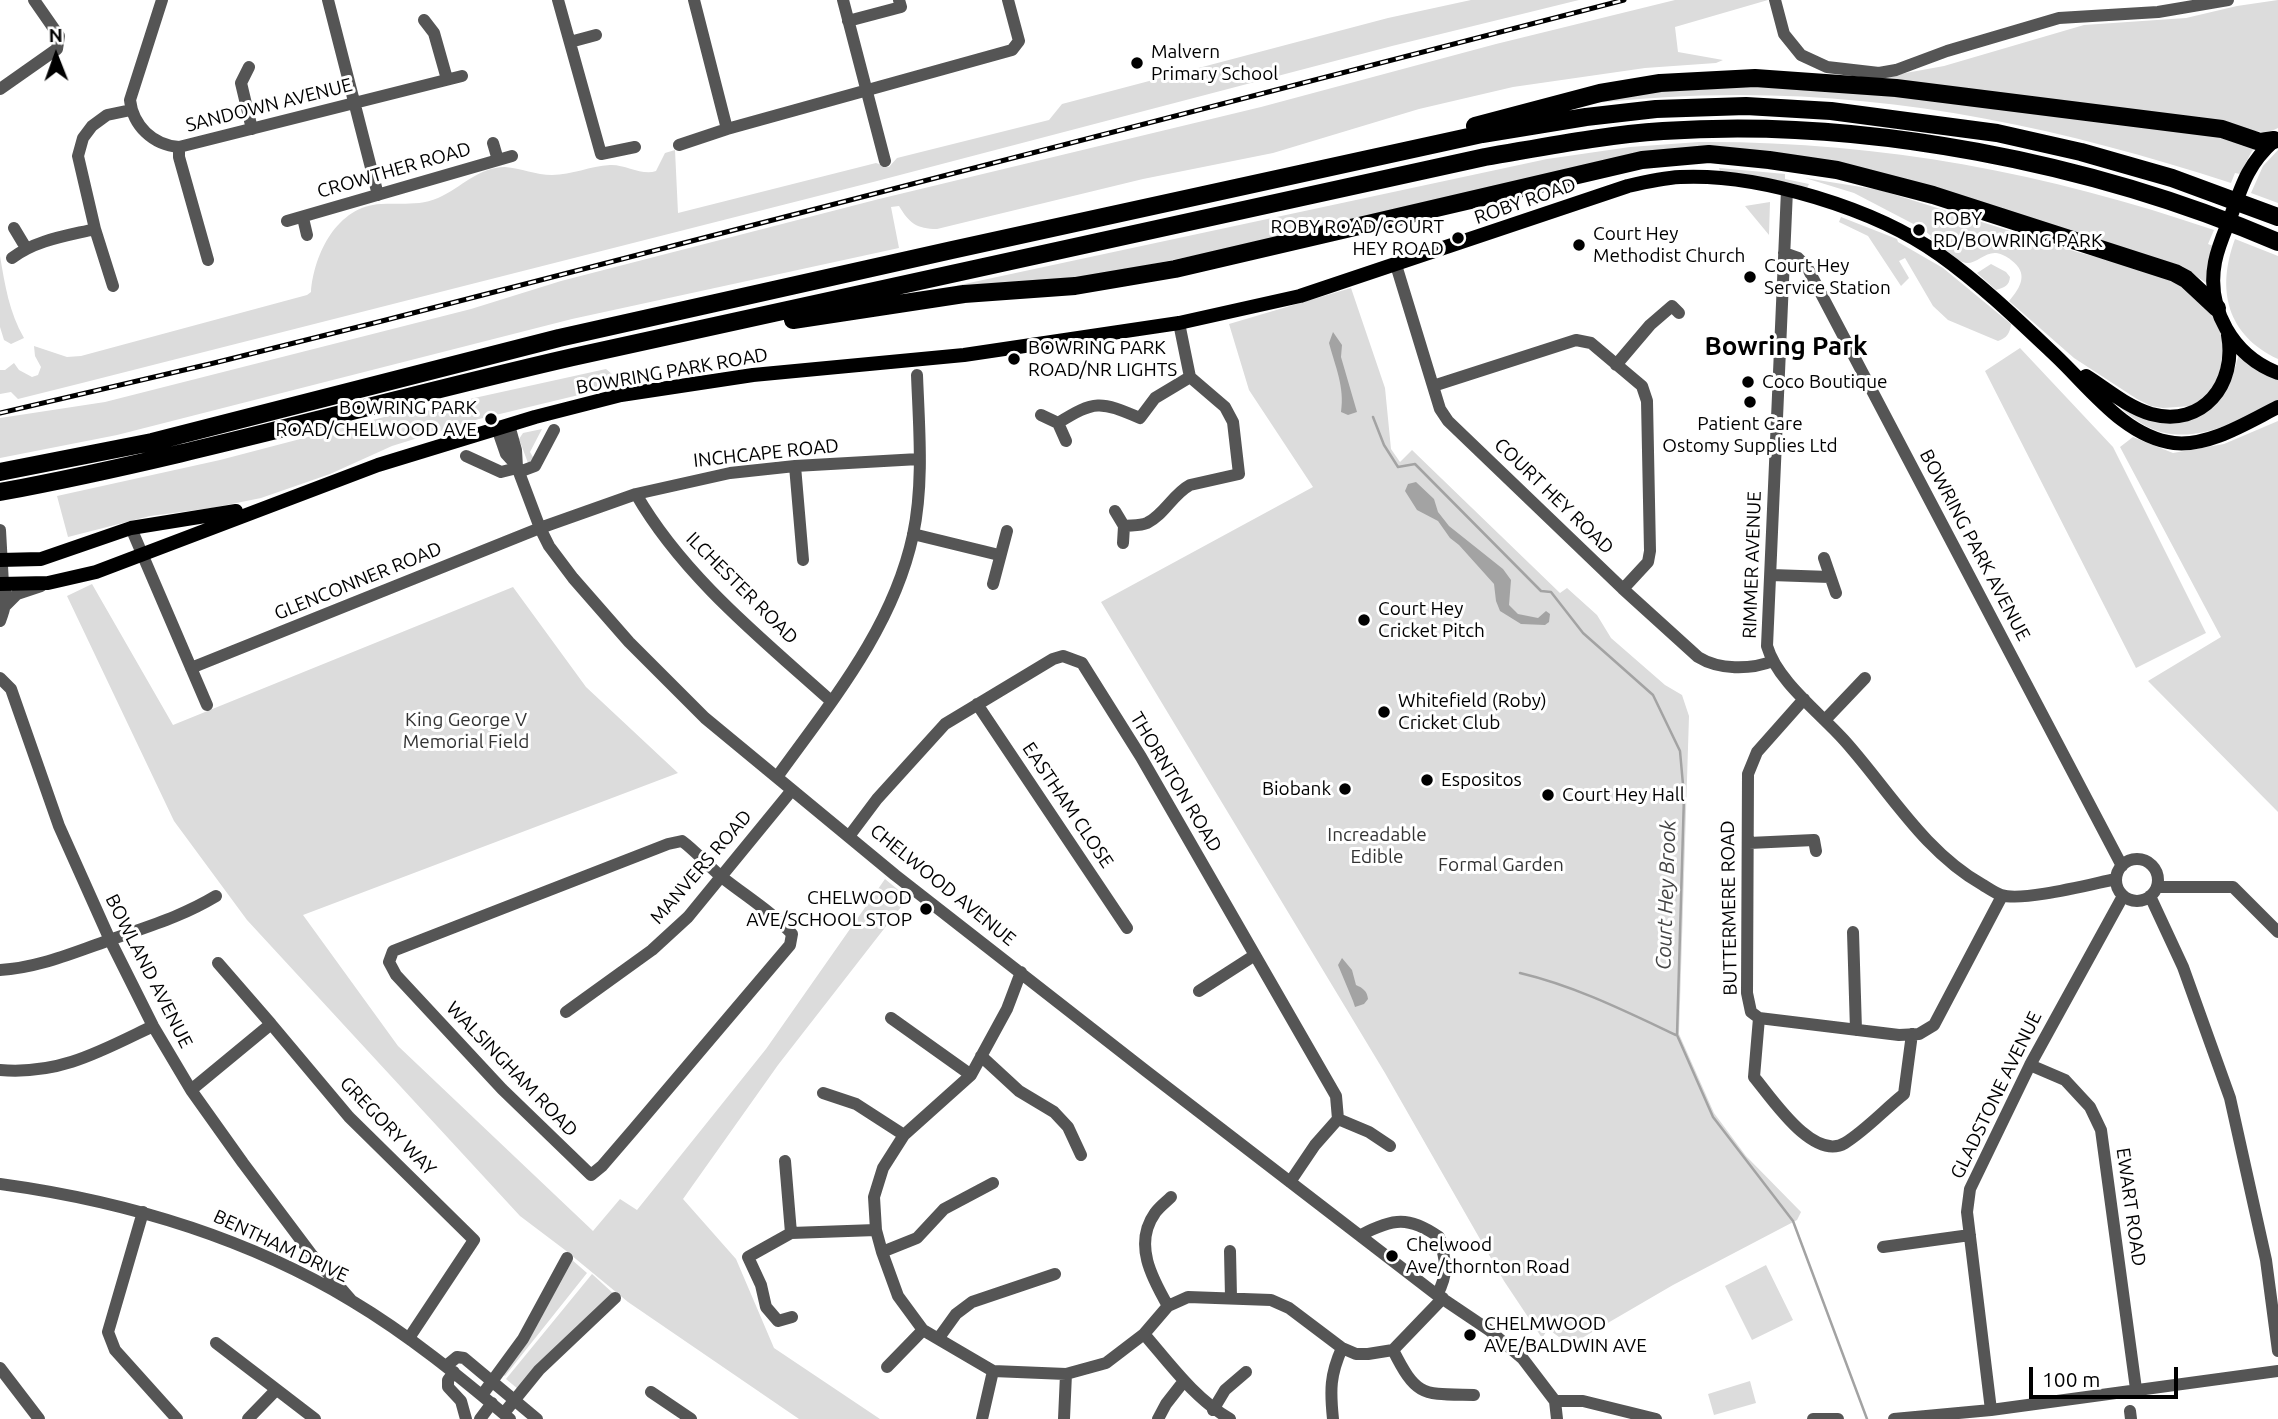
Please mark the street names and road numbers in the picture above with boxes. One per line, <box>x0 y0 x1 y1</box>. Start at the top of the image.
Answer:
street label: SANDOWN AVENUE <box>183 73 355 137</box>
street label: CROWTHER ROAD <box>314 137 474 203</box>
street label: ROBY ROAD <box>1471 173 1579 229</box>
street label: BOWRING PARK ROAD <box>574 343 770 399</box>
street label: COURT HEY ROAD <box>1489 433 1619 559</box>
street label: INCHCAPE ROAD <box>692 434 840 472</box>
street label: BOWRING PARK AVENUE <box>1915 445 2035 645</box>
street label: RIMMER AVENUE <box>1738 491 1766 639</box>
street label: ILCHESTER ROAD <box>681 527 803 649</box>
street label: GLENCONNER ROAD <box>271 537 445 625</box>
street label: THORNTON ROAD <box>1125 708 1227 856</box>
street label: EASTHAM CLOSE <box>1018 738 1118 872</box>
street label: MANVERS ROAD <box>645 805 757 929</box>
street label: CHELWOOD AVENUE <box>866 819 1020 951</box>
street label: BUTTERMERE ROAD <box>1716 820 1742 996</box>
street label: BOWLAND AVENUE <box>100 890 198 1052</box>
street label: WALSINGHAM ROAD <box>442 997 582 1141</box>
street label: GLADSTONE AVENUE <box>1946 1008 2046 1182</box>
street label: GREGORY WAY <box>335 1072 441 1180</box>
street label: EWART ROAD <box>2111 1146 2151 1268</box>
street label: BENTHAM DRIVE <box>210 1205 352 1287</box>

